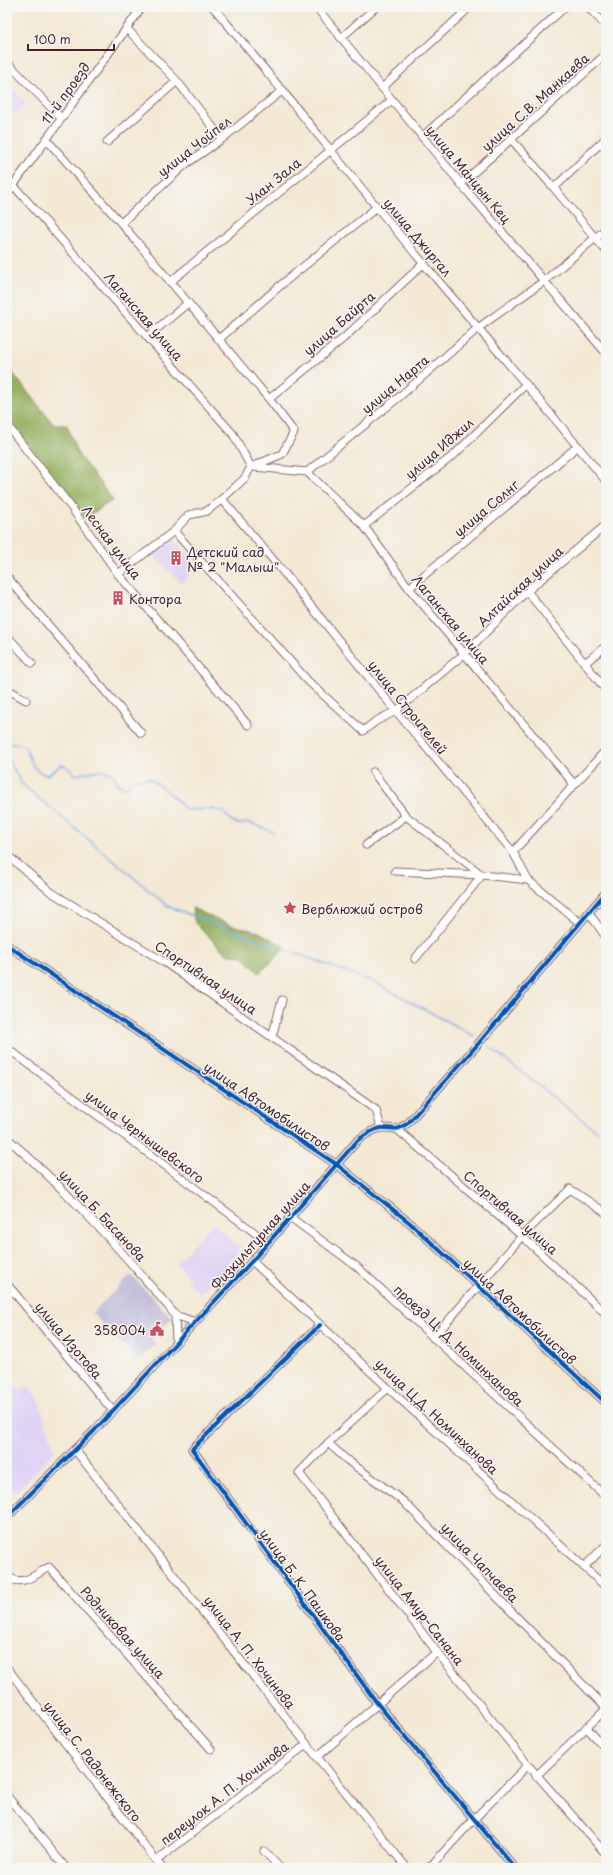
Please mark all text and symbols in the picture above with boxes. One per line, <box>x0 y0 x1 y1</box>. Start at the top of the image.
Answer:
scale bar <box>28 26 114 52</box>
text: 100 m <box>34 30 71 48</box>
street label: улица С.В. Манкаева <box>477 48 594 156</box>
street label: 11-й проезд <box>36 58 94 128</box>
street label: улица Чойпел <box>153 111 235 181</box>
street label: улица Манцын Кец <box>422 121 516 228</box>
street label: Улан Зала <box>241 152 305 209</box>
street label: улица Джиргал <box>379 194 457 281</box>
street label: Лаганская улица <box>100 268 188 365</box>
street label: улица Байрта <box>299 286 379 360</box>
street label: улица Нарта <box>357 350 433 418</box>
street label: улица Иджил <box>401 413 477 483</box>
street label: улица Солнг <box>449 475 523 541</box>
street label: Лесная улица <box>78 501 147 584</box>
street label: Алтайская улица <box>473 541 568 631</box>
place label: Детский сад № 2 "Малыш" <box>186 542 279 576</box>
building icon: Детский сад № 2 "Малыш" <box>168 550 184 566</box>
street label: Лаганская улица <box>408 570 495 668</box>
place label: Контора <box>129 589 183 608</box>
building icon: Контора <box>110 590 126 606</box>
street label: улица Строителей <box>364 656 452 758</box>
place label: Верблюжий остров <box>301 899 423 918</box>
place icon: Верблюжий остров <box>282 900 298 916</box>
street label: Спортивная улица <box>151 936 261 1019</box>
street label: улица Автомобилистов <box>200 1057 334 1155</box>
street label: улица Чернышевского <box>82 1085 208 1187</box>
street label: улица Б. Басанова <box>55 1165 151 1266</box>
street label: Спортивная улица <box>460 1166 563 1259</box>
street label: Физкультурная улица <box>206 1176 315 1294</box>
street label: улица Автомобилистов <box>459 1254 581 1368</box>
street label: проезд Ц. Д. Номинханова <box>390 1280 529 1411</box>
street label: улица Изотова <box>31 1297 108 1383</box>
place label: 358004 <box>93 1320 146 1339</box>
public building icon: 358004 <box>149 1321 165 1337</box>
street label: улица Ц.Д. Номинханова <box>371 1354 503 1479</box>
street label: улица Чапчаева <box>437 1518 524 1607</box>
street label: улица Б. К. Пашкова <box>255 1524 351 1646</box>
street label: улица Амур-Санана <box>371 1551 469 1670</box>
street label: Родниковая улица <box>76 1582 170 1683</box>
street label: улица А. П. Хочинова <box>200 1591 301 1713</box>
street label: улица С. Радонежского <box>40 1696 146 1826</box>
street label: переулок А. П. Хочинова <box>156 1736 293 1849</box>

